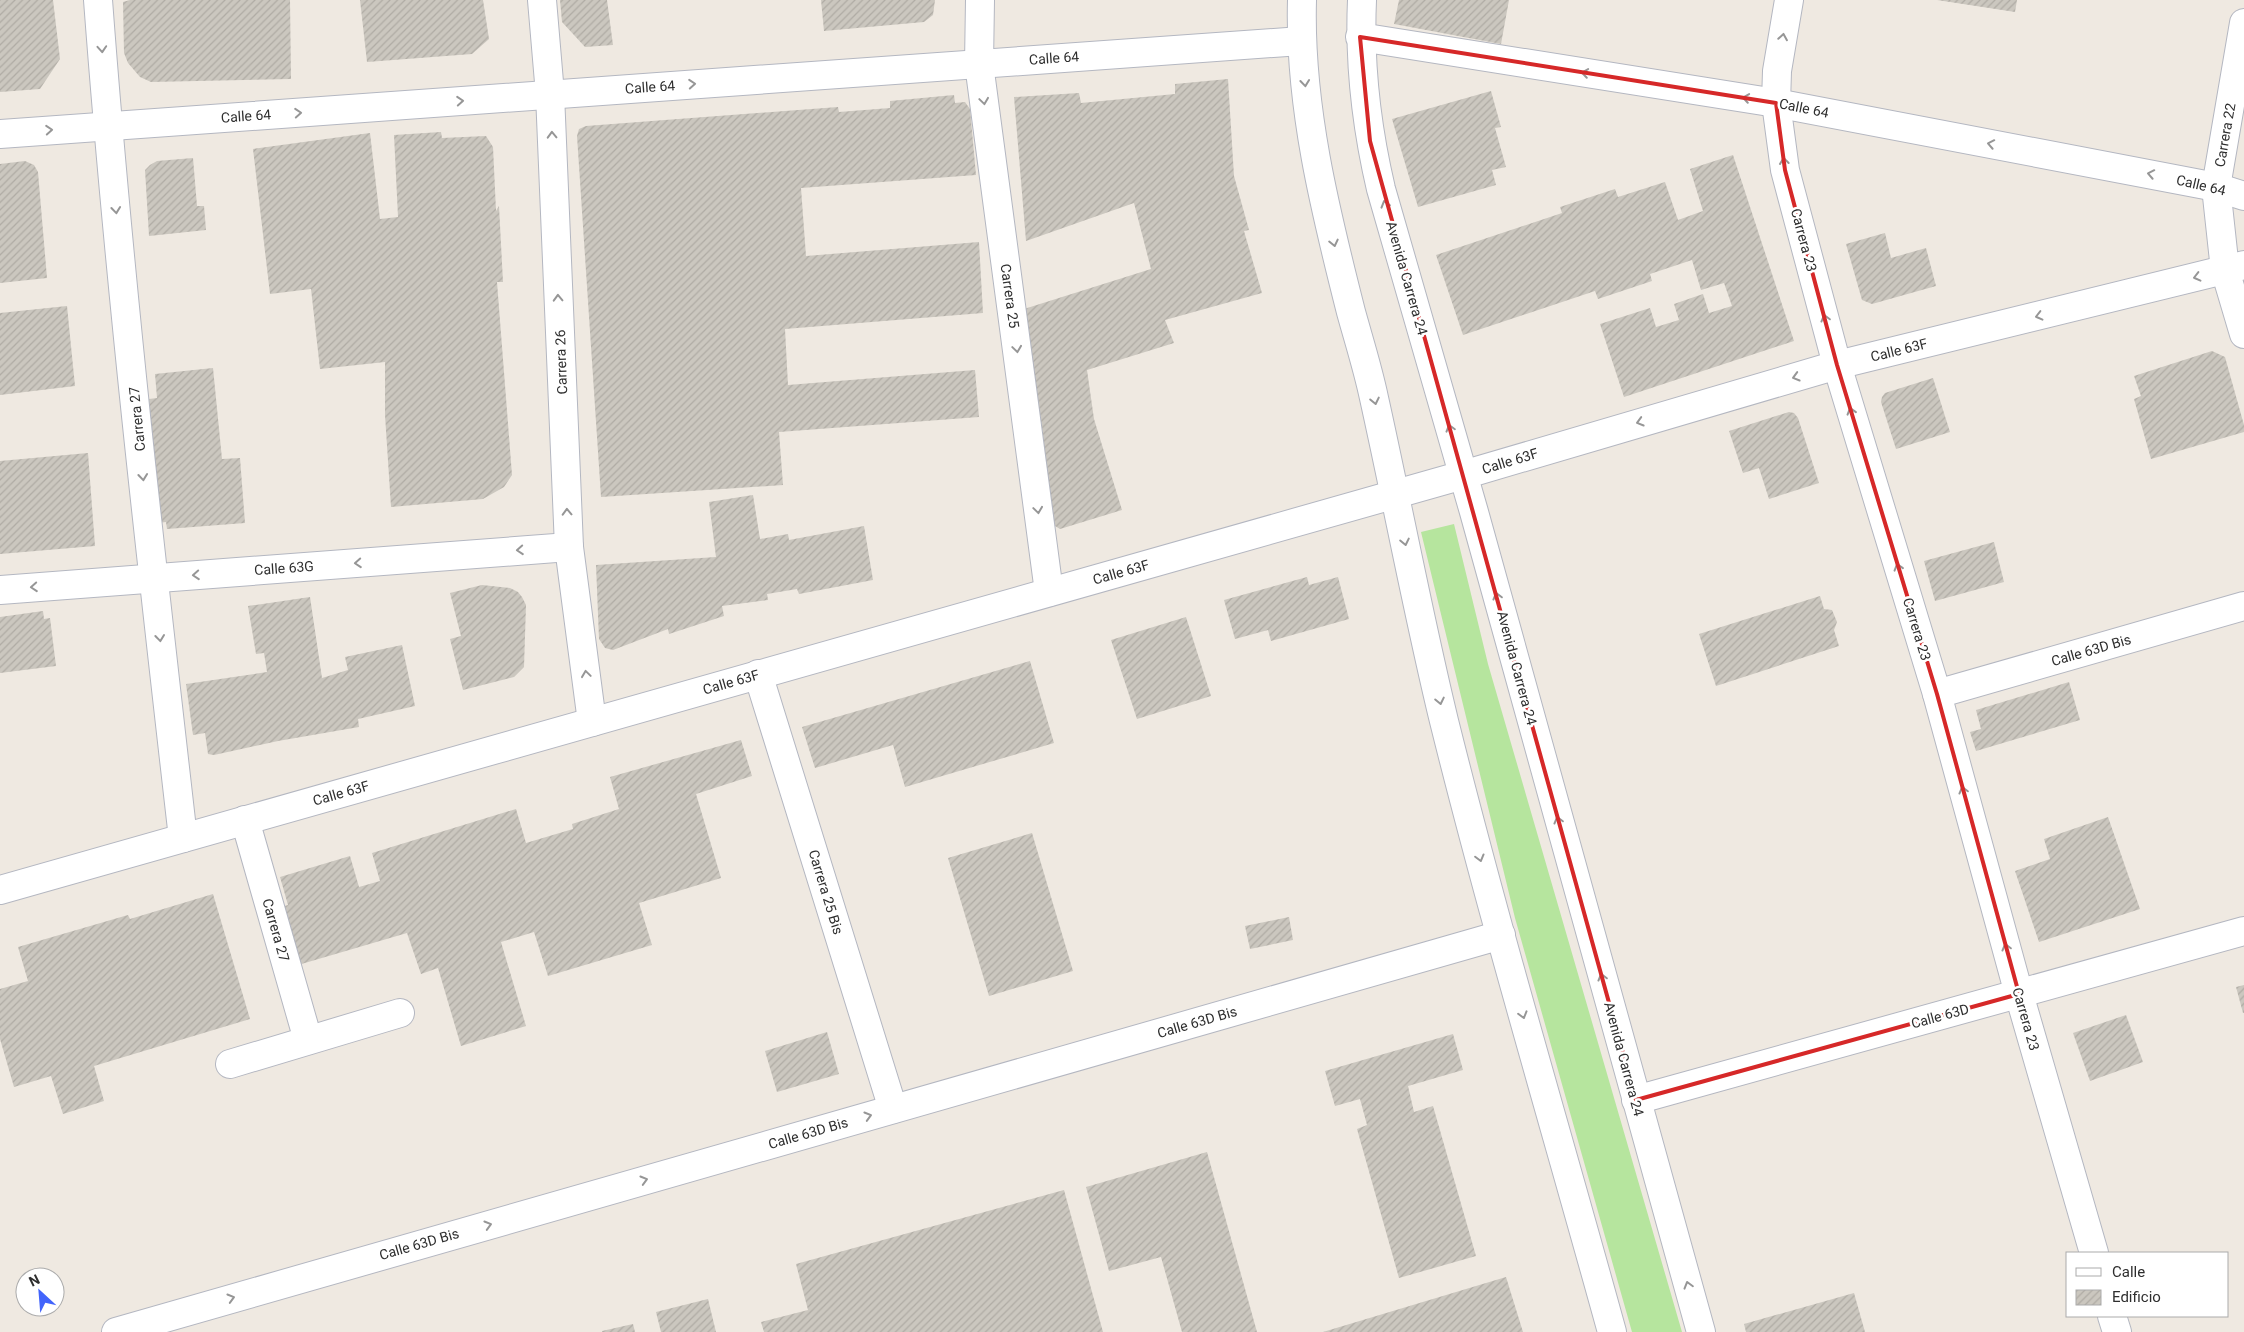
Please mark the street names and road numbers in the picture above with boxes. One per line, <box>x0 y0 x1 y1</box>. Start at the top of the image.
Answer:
street label: Calle 64 <box>1028 48 1080 68</box>
street label: Calle 64 <box>624 77 676 97</box>
street label: Calle 64 <box>1778 95 1830 121</box>
street label: Carrera 22 <box>2211 102 2239 168</box>
street label: Calle 64 <box>220 106 272 126</box>
street label: Calle 64 <box>2175 172 2227 198</box>
street label: Carrera 23 <box>1788 207 1820 273</box>
street label: Avenida Carrera 24 <box>1383 219 1431 337</box>
street label: Carrera 25 <box>998 263 1022 329</box>
street label: Carrera 26 <box>552 329 570 395</box>
street label: Calle 63F <box>1869 335 1929 365</box>
street label: Carrera 27 <box>126 386 148 452</box>
street label: Calle 63F <box>1480 445 1540 477</box>
street label: Calle 63F <box>1091 556 1151 588</box>
street label: Calle 63G <box>254 558 314 578</box>
street label: Carrera 23 <box>1900 596 1934 662</box>
street label: Avenida Carrera 24 <box>1494 609 1540 727</box>
street label: Calle 63D Bis <box>2049 631 2133 669</box>
street label: Calle 63F <box>701 666 761 698</box>
street label: Calle 63F <box>311 777 371 809</box>
street label: Carrera 25 Bis <box>806 848 846 936</box>
street label: Carrera 27 <box>259 897 293 963</box>
street label: Carrera 23 <box>2009 986 2043 1052</box>
street label: Avenida Carrera 24 <box>1601 1000 1647 1118</box>
street label: Calle 63D <box>1909 1001 1971 1031</box>
street label: Calle 63D Bis <box>1155 1003 1239 1041</box>
street label: Calle 63D Bis <box>766 1114 850 1152</box>
street label: Calle 63D Bis <box>377 1225 461 1263</box>

